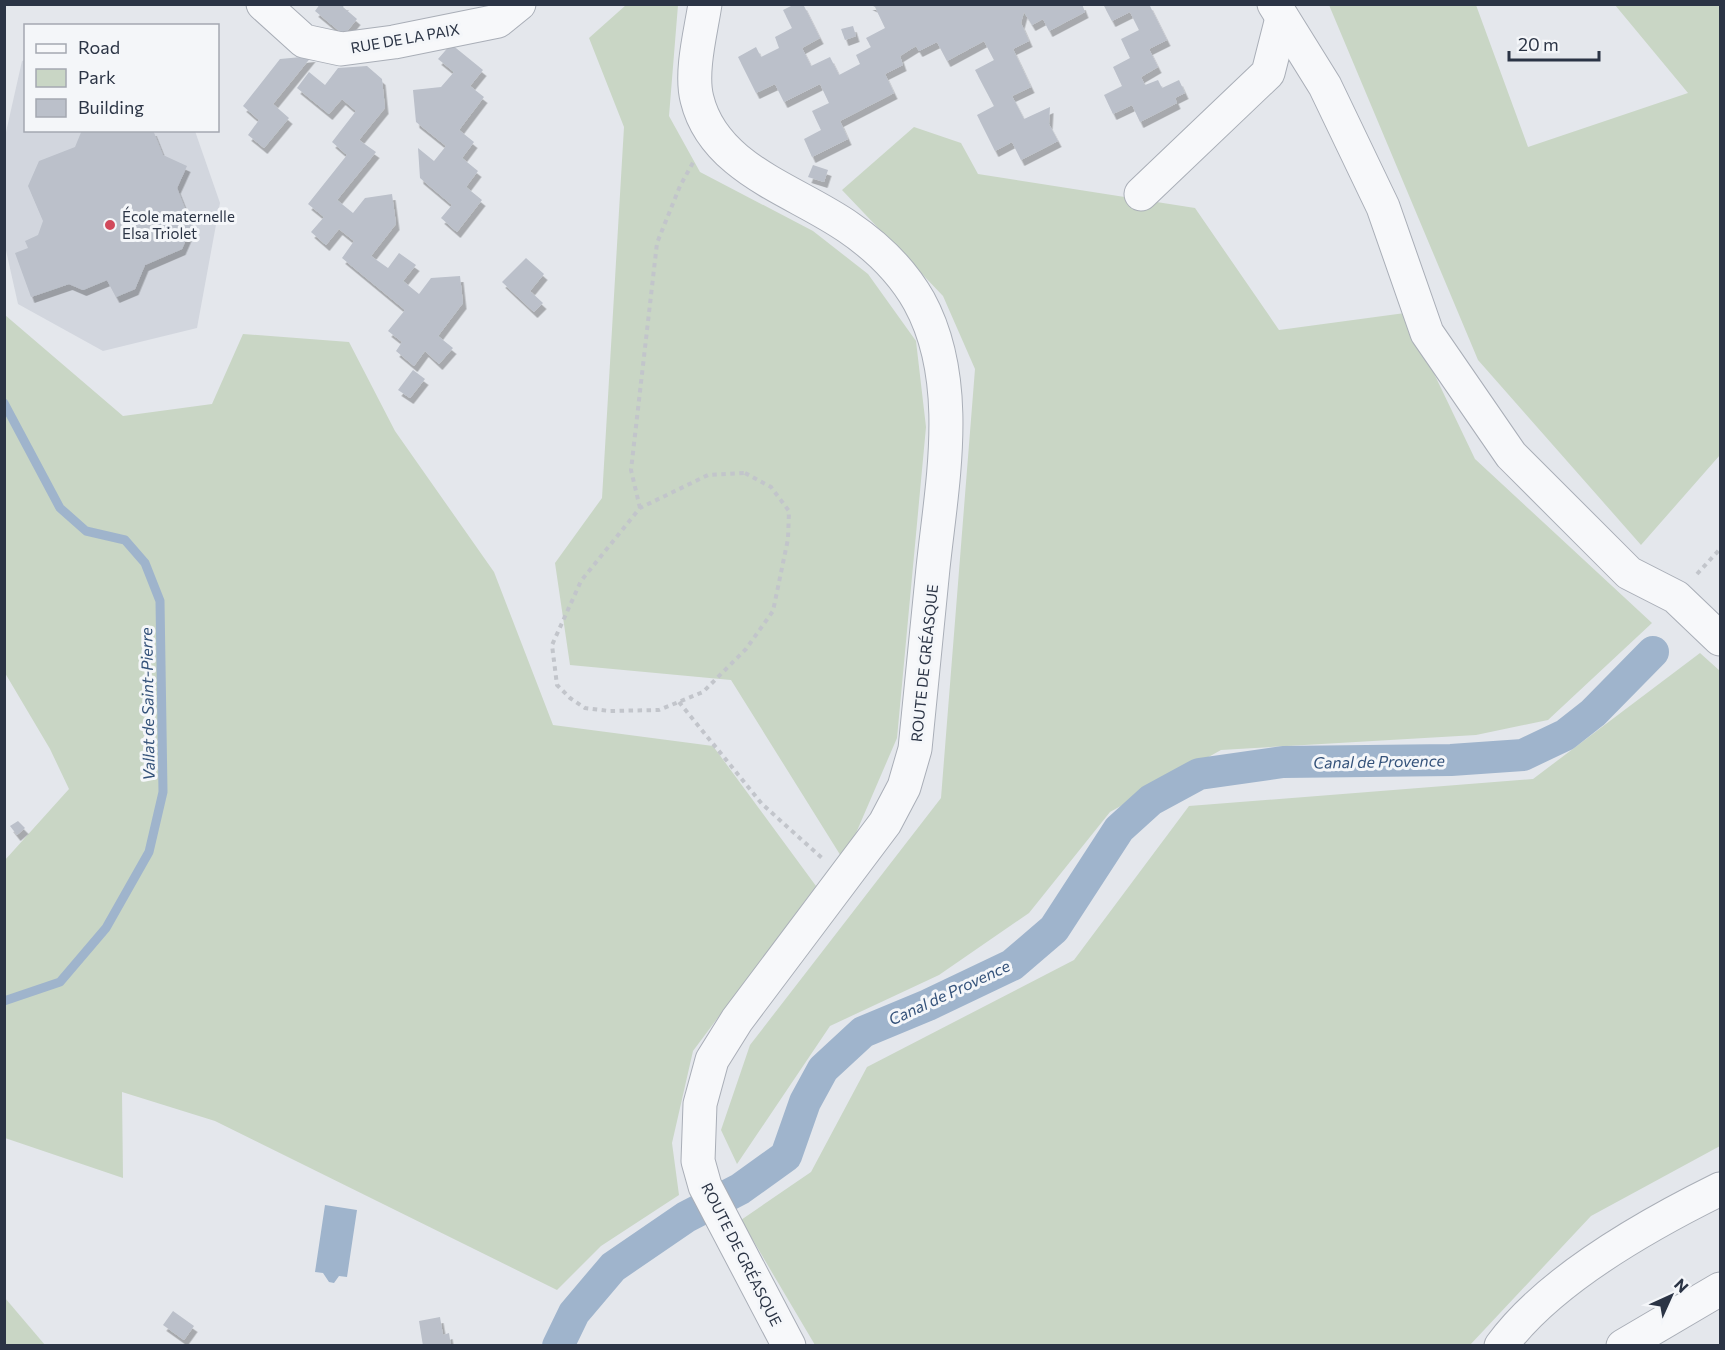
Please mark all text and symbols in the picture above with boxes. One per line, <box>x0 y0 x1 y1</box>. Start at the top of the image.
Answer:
street label: RUE DE LA PAIX <box>349 20 461 56</box>
legend <box>24 24 219 132</box>
scale bar <box>1509 24 1599 62</box>
text: 20 m <box>1518 33 1559 55</box>
text: Road <box>78 36 120 58</box>
text: Park <box>78 66 116 88</box>
text: Building <box>78 96 144 118</box>
place label: École maternelle Elsa Triolet <box>122 206 235 242</box>
marker: École maternelle Elsa Triolet <box>103 218 117 232</box>
street label: ROUTE DE GRÉASQUE <box>906 583 941 743</box>
water label: Vallat de Saint-Pierre <box>136 627 158 781</box>
water label: Canal de Provence <box>1313 750 1446 772</box>
water label: Canal de Provence <box>885 955 1013 1028</box>
street label: ROUTE DE GRÉASQUE <box>698 1179 787 1329</box>
north arrow <box>1641 1266 1701 1326</box>
text: N <box>1671 1274 1693 1296</box>

